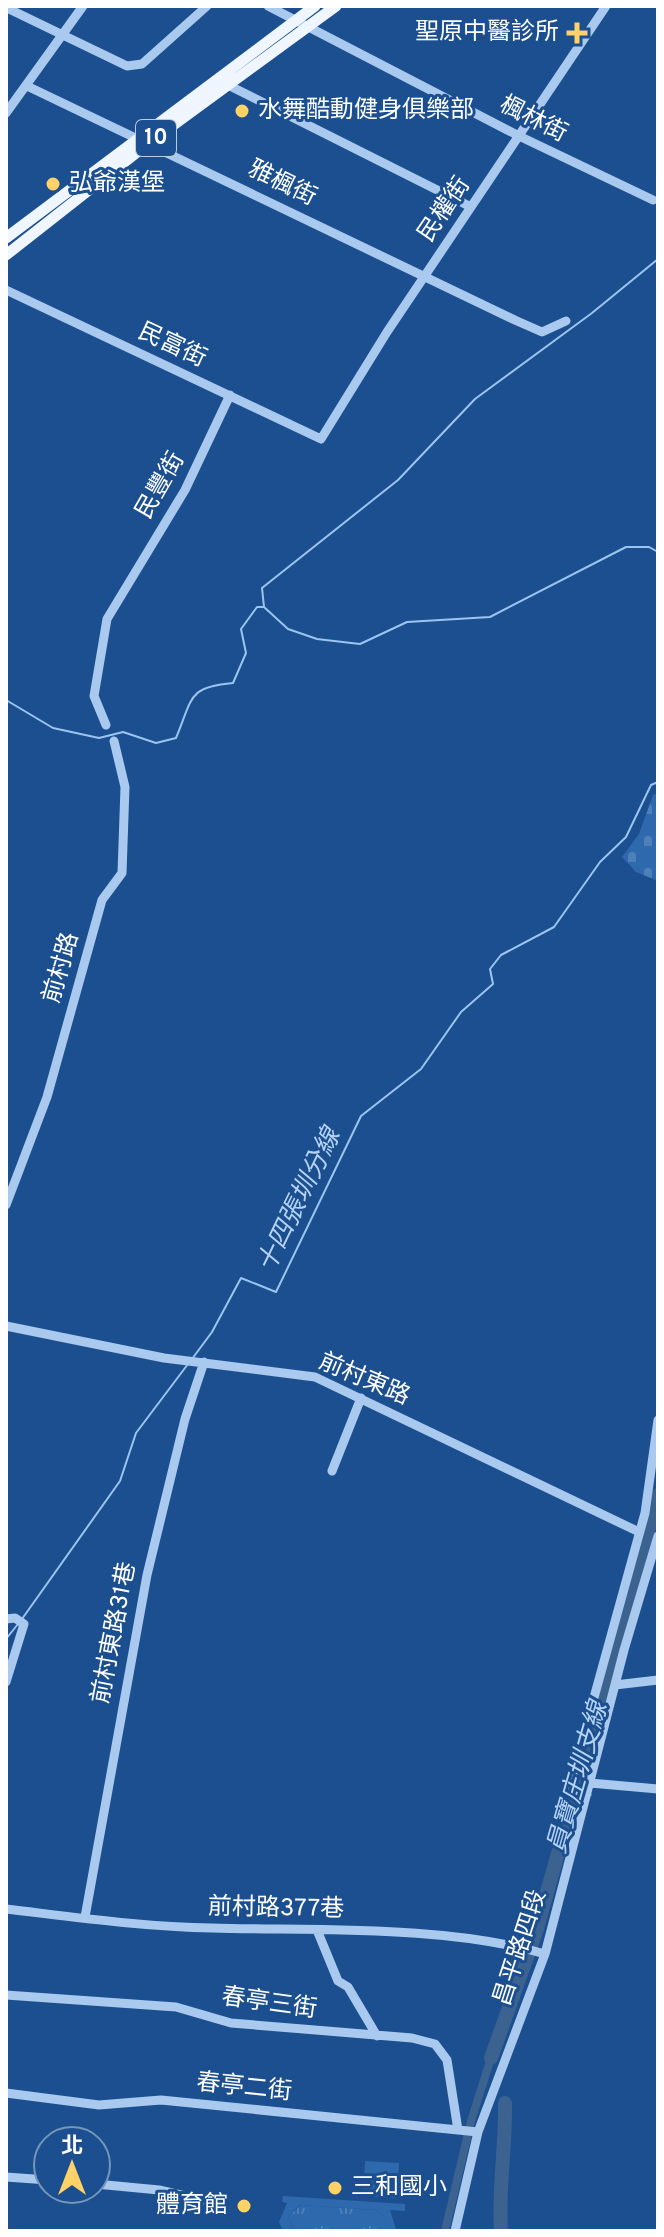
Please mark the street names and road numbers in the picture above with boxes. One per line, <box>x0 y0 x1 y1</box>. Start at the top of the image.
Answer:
street label: 楓林街 <box>494 90 572 150</box>
road number: 10 <box>136 120 176 156</box>
street label: 雅楓街 <box>243 155 321 213</box>
street label: 民權街 <box>412 172 478 248</box>
street label: 民富街 <box>133 317 211 375</box>
street label: 民豐街 <box>130 447 192 525</box>
street label: 前村路 <box>38 929 86 1007</box>
street label: 前村東路 <box>314 1347 414 1413</box>
street label: 前村東路31巷 <box>87 1560 143 1706</box>
street label: 昌平路四段 <box>488 1886 554 2010</box>
street label: 前村路377巷 <box>208 1893 344 1925</box>
street label: 春亭三街 <box>219 1982 319 2026</box>
street label: 春亭二街 <box>195 2068 293 2108</box>

